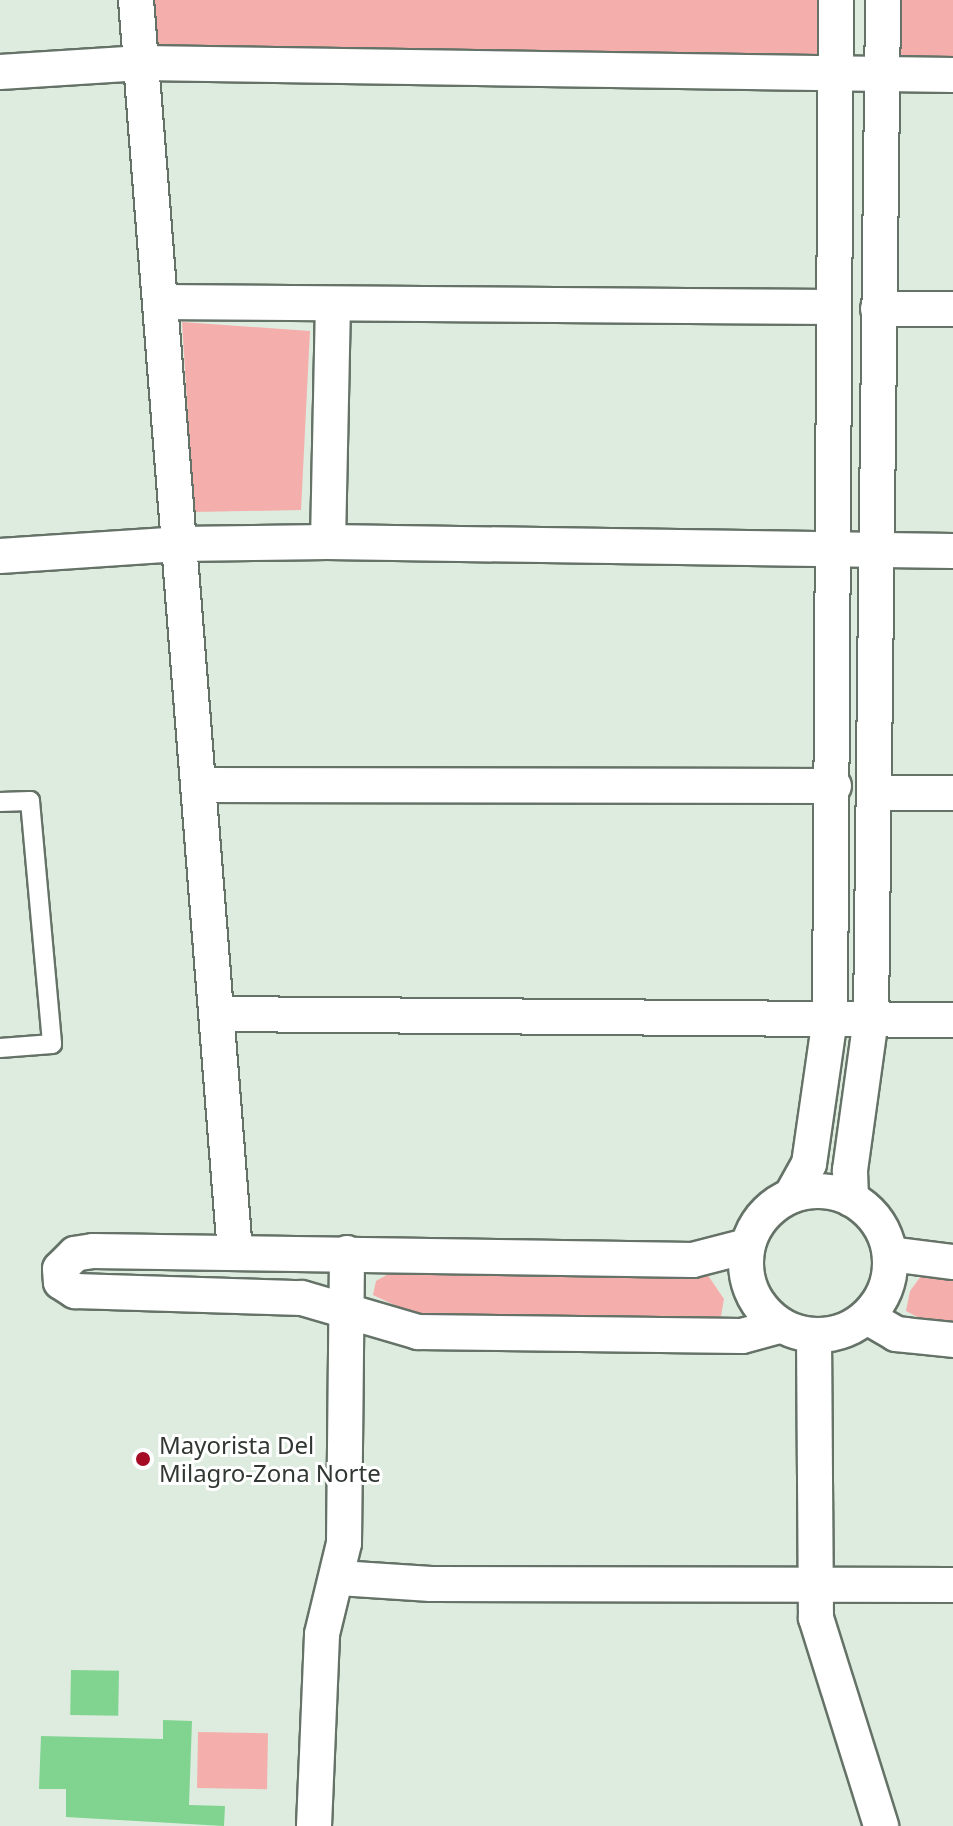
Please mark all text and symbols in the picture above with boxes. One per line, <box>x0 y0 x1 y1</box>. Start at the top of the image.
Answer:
place label: Mayorista Del Milagro-Zona Norte <box>159 1431 381 1487</box>
marker: Mayorista Del Milagro-Zona Norte <box>134 1450 152 1468</box>

